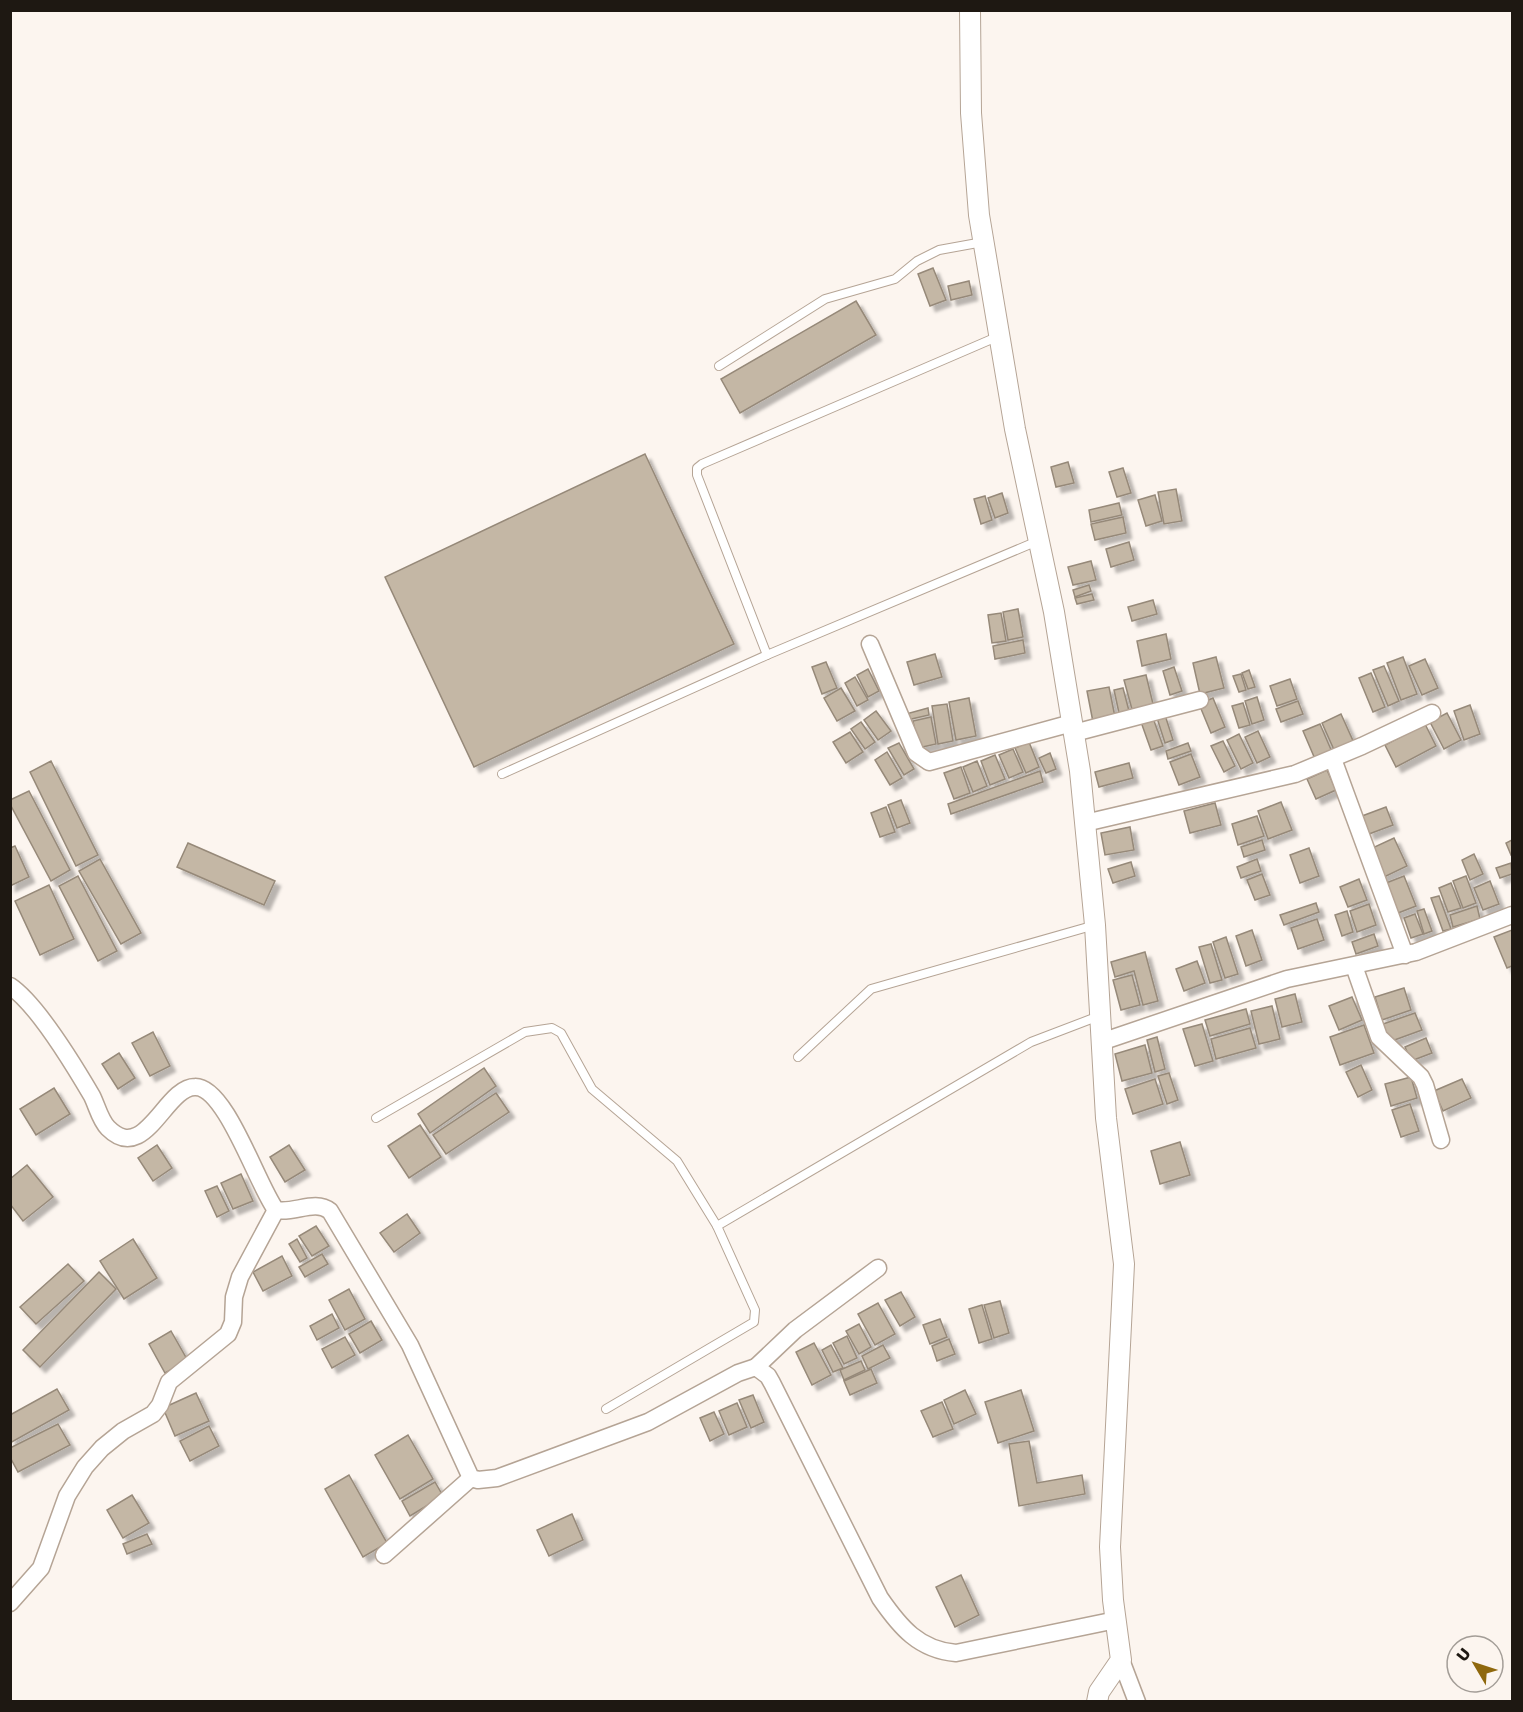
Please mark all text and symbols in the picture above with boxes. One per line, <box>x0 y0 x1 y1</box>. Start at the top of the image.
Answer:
north arrow <box>1445 1634 1505 1694</box>
text: U <box>1453 1644 1475 1665</box>

